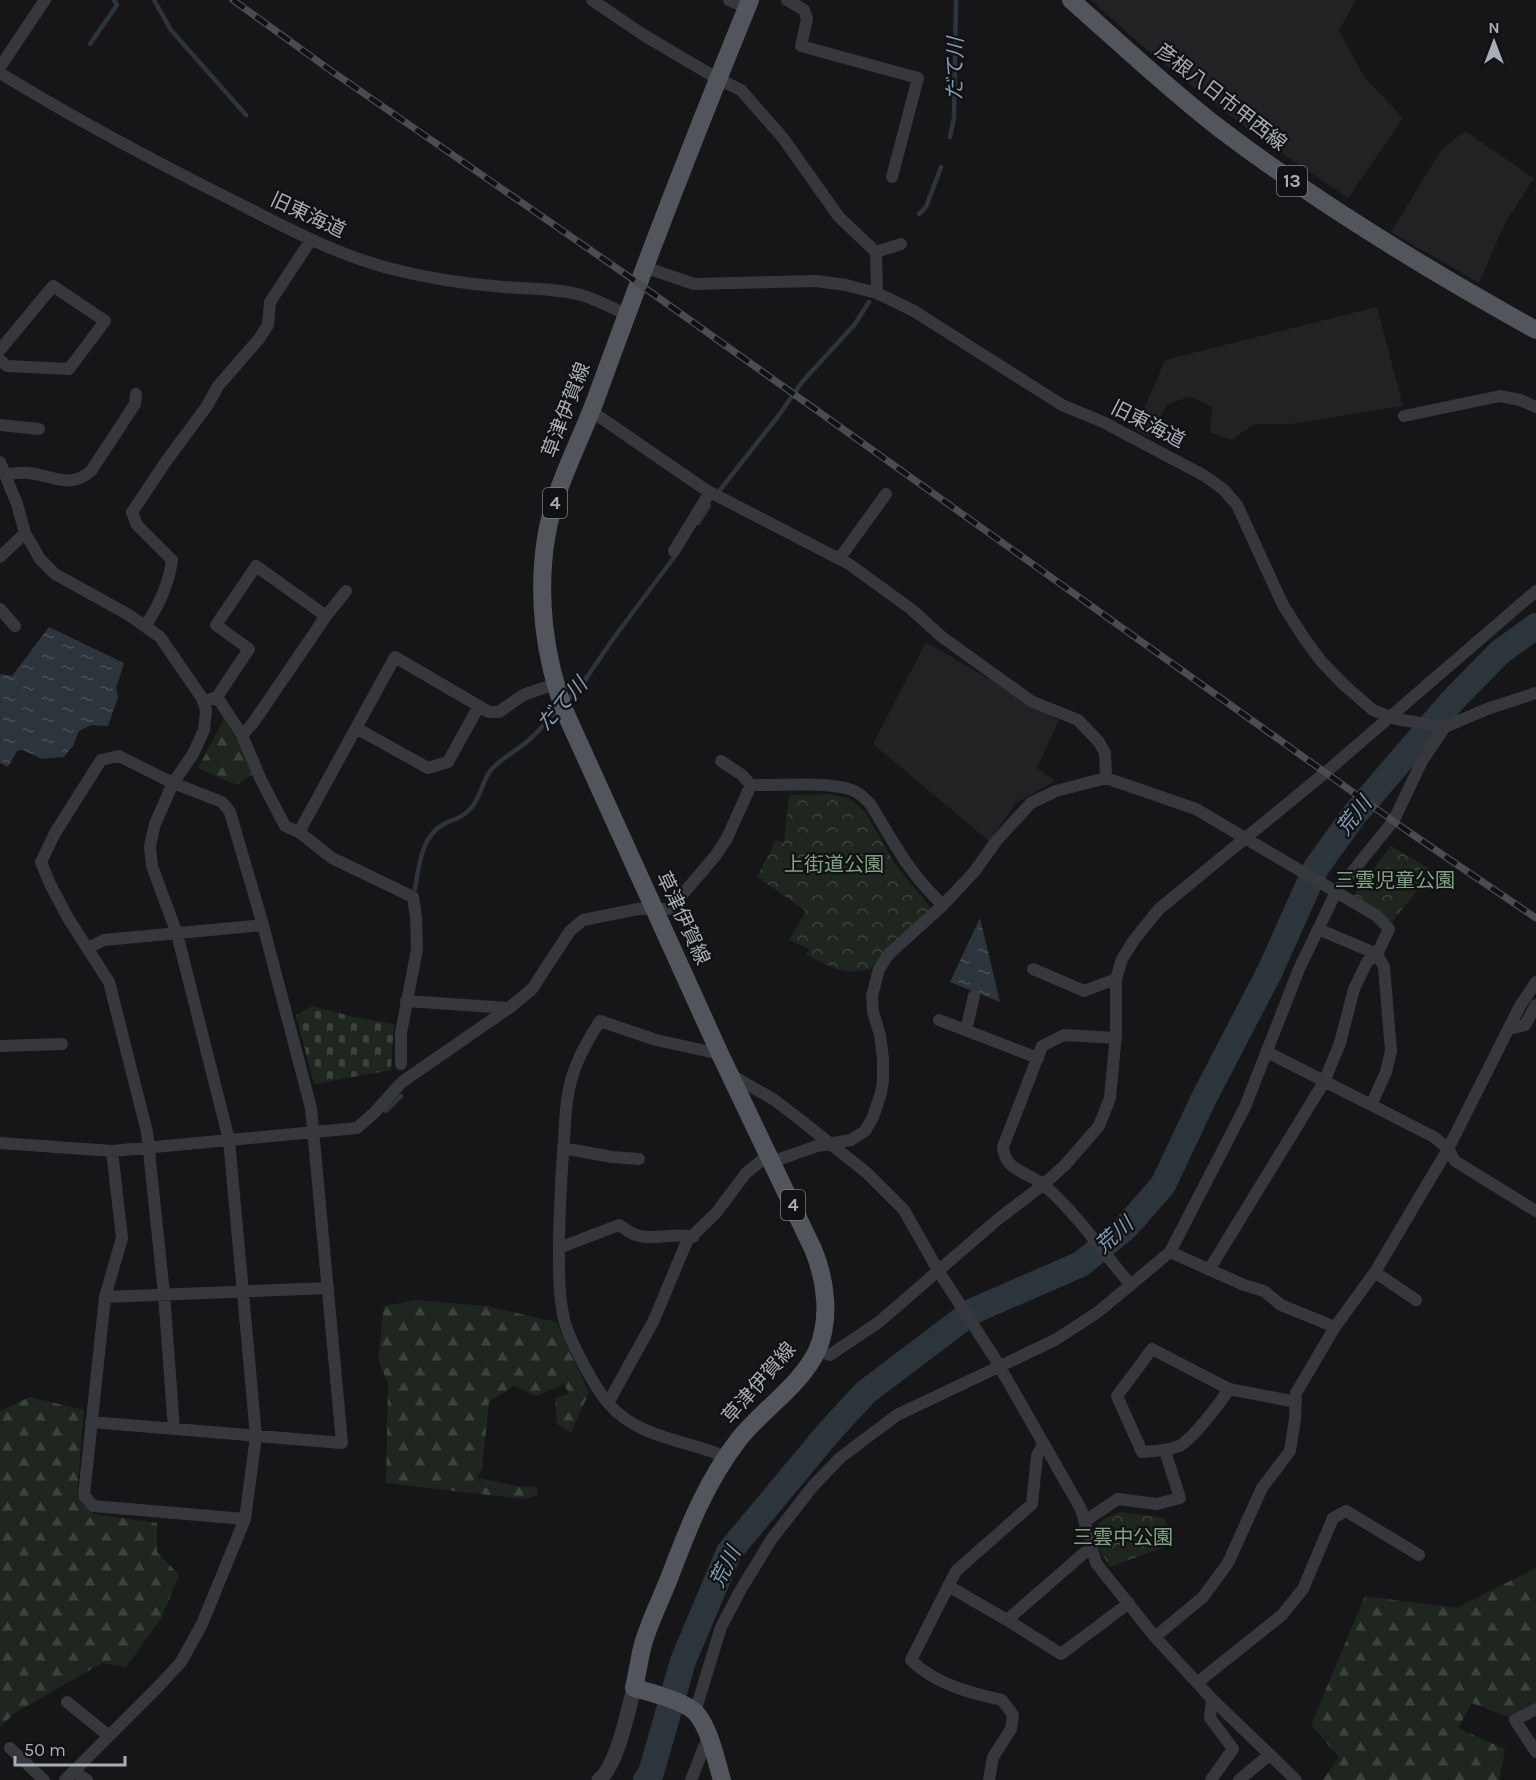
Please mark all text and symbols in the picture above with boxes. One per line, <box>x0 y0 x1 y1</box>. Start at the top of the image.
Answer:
north arrow <box>1464 12 1524 72</box>
text: N <box>1488 18 1500 37</box>
water label: だて川 <box>942 35 968 101</box>
street label: 彦根八日市甲西線 <box>1151 39 1291 155</box>
road number: 13 <box>1277 166 1307 196</box>
street label: 旧東海道 <box>267 188 349 242</box>
street label: 草津伊賀線 <box>537 359 595 461</box>
street label: 旧東海道 <box>1107 396 1189 452</box>
road number: 4 <box>543 488 567 518</box>
water label: だて川 <box>532 671 593 735</box>
water label: 荒川 <box>1332 790 1378 840</box>
park label: 上街道公園 <box>784 853 884 876</box>
street label: 草津伊賀線 <box>651 868 715 968</box>
park label: 三雲児童公園 <box>1335 869 1455 892</box>
road number: 4 <box>781 1190 805 1220</box>
water label: 荒川 <box>1090 1211 1139 1258</box>
street label: 草津伊賀線 <box>718 1338 800 1428</box>
park label: 三雲中公園 <box>1073 1526 1173 1549</box>
water label: 荒川 <box>705 1541 746 1591</box>
scale bar <box>15 1729 124 1767</box>
text: 50 m <box>24 1739 66 1761</box>

